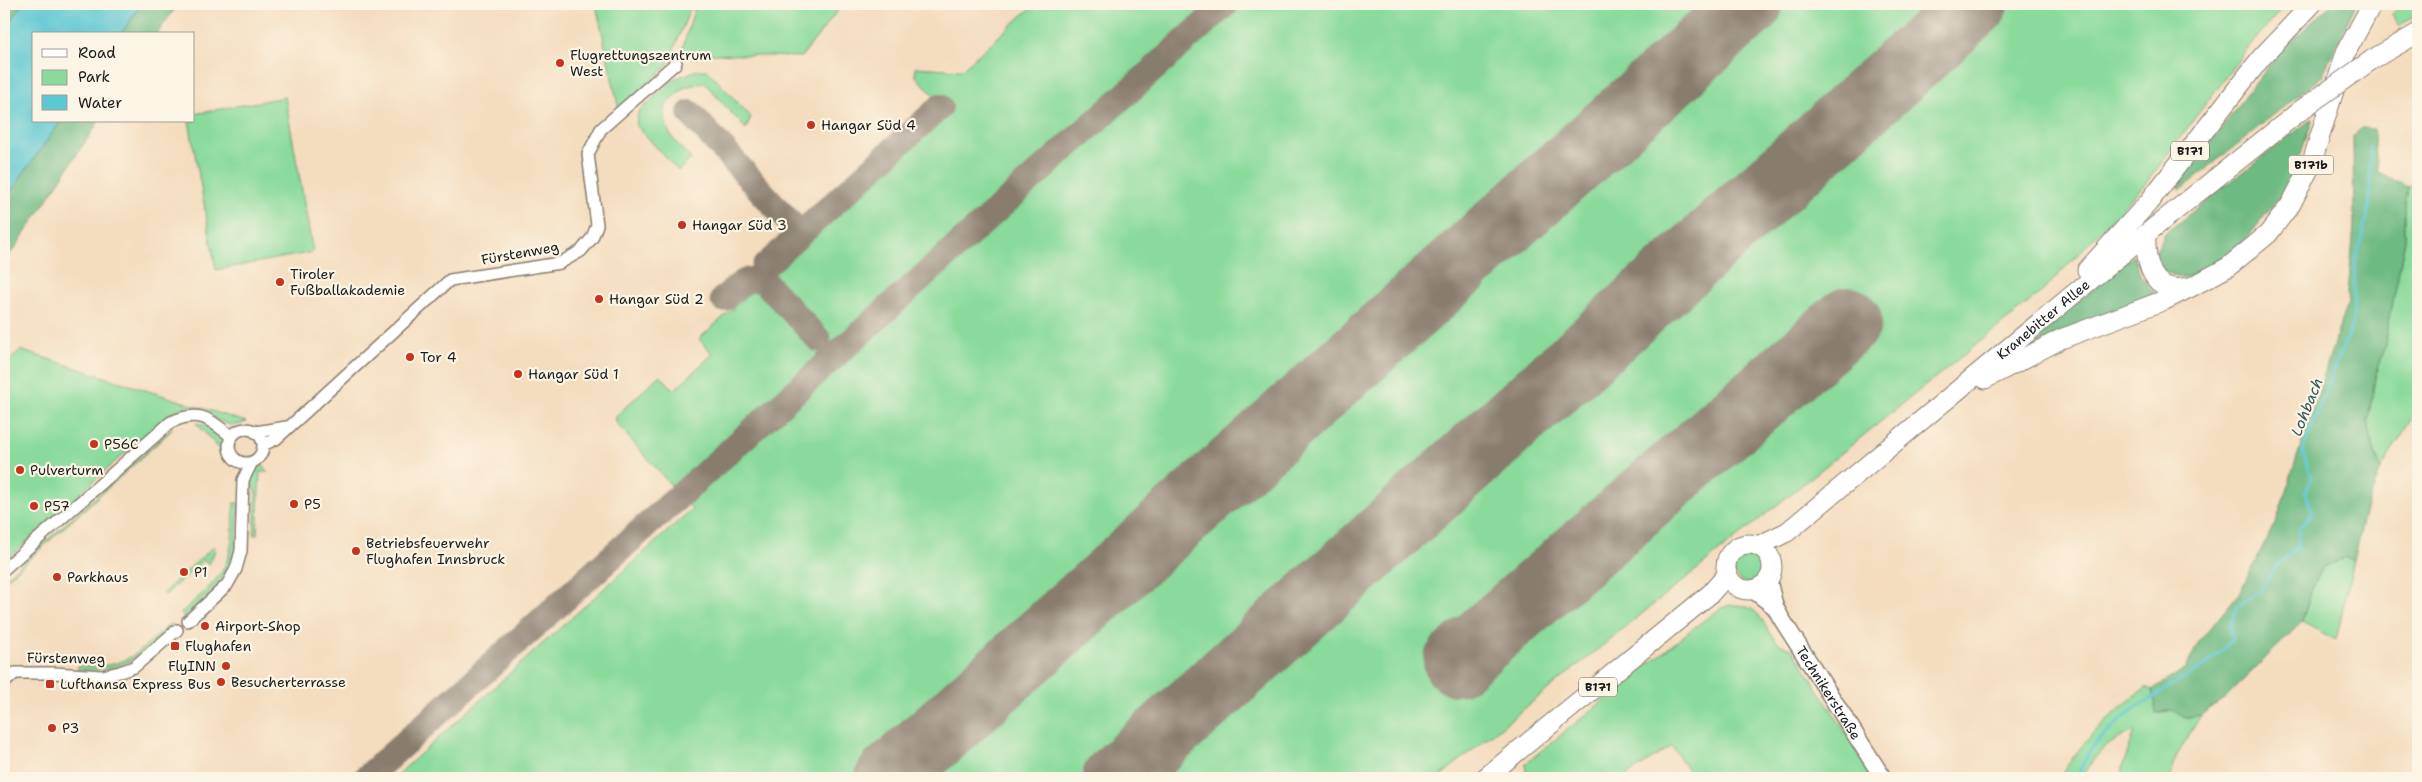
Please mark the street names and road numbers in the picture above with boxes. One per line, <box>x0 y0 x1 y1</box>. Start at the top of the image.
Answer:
road number: B171 <box>2171 142 2209 160</box>
road number: B171b <box>2288 156 2334 174</box>
street label: Fürstenweg <box>480 237 560 269</box>
street label: Kranebitter Allee <box>1993 275 2093 363</box>
street label: Technikerstraße <box>1792 642 1865 743</box>
street label: Fürstenweg <box>27 648 105 668</box>
road number: B171 <box>1579 678 1617 696</box>

